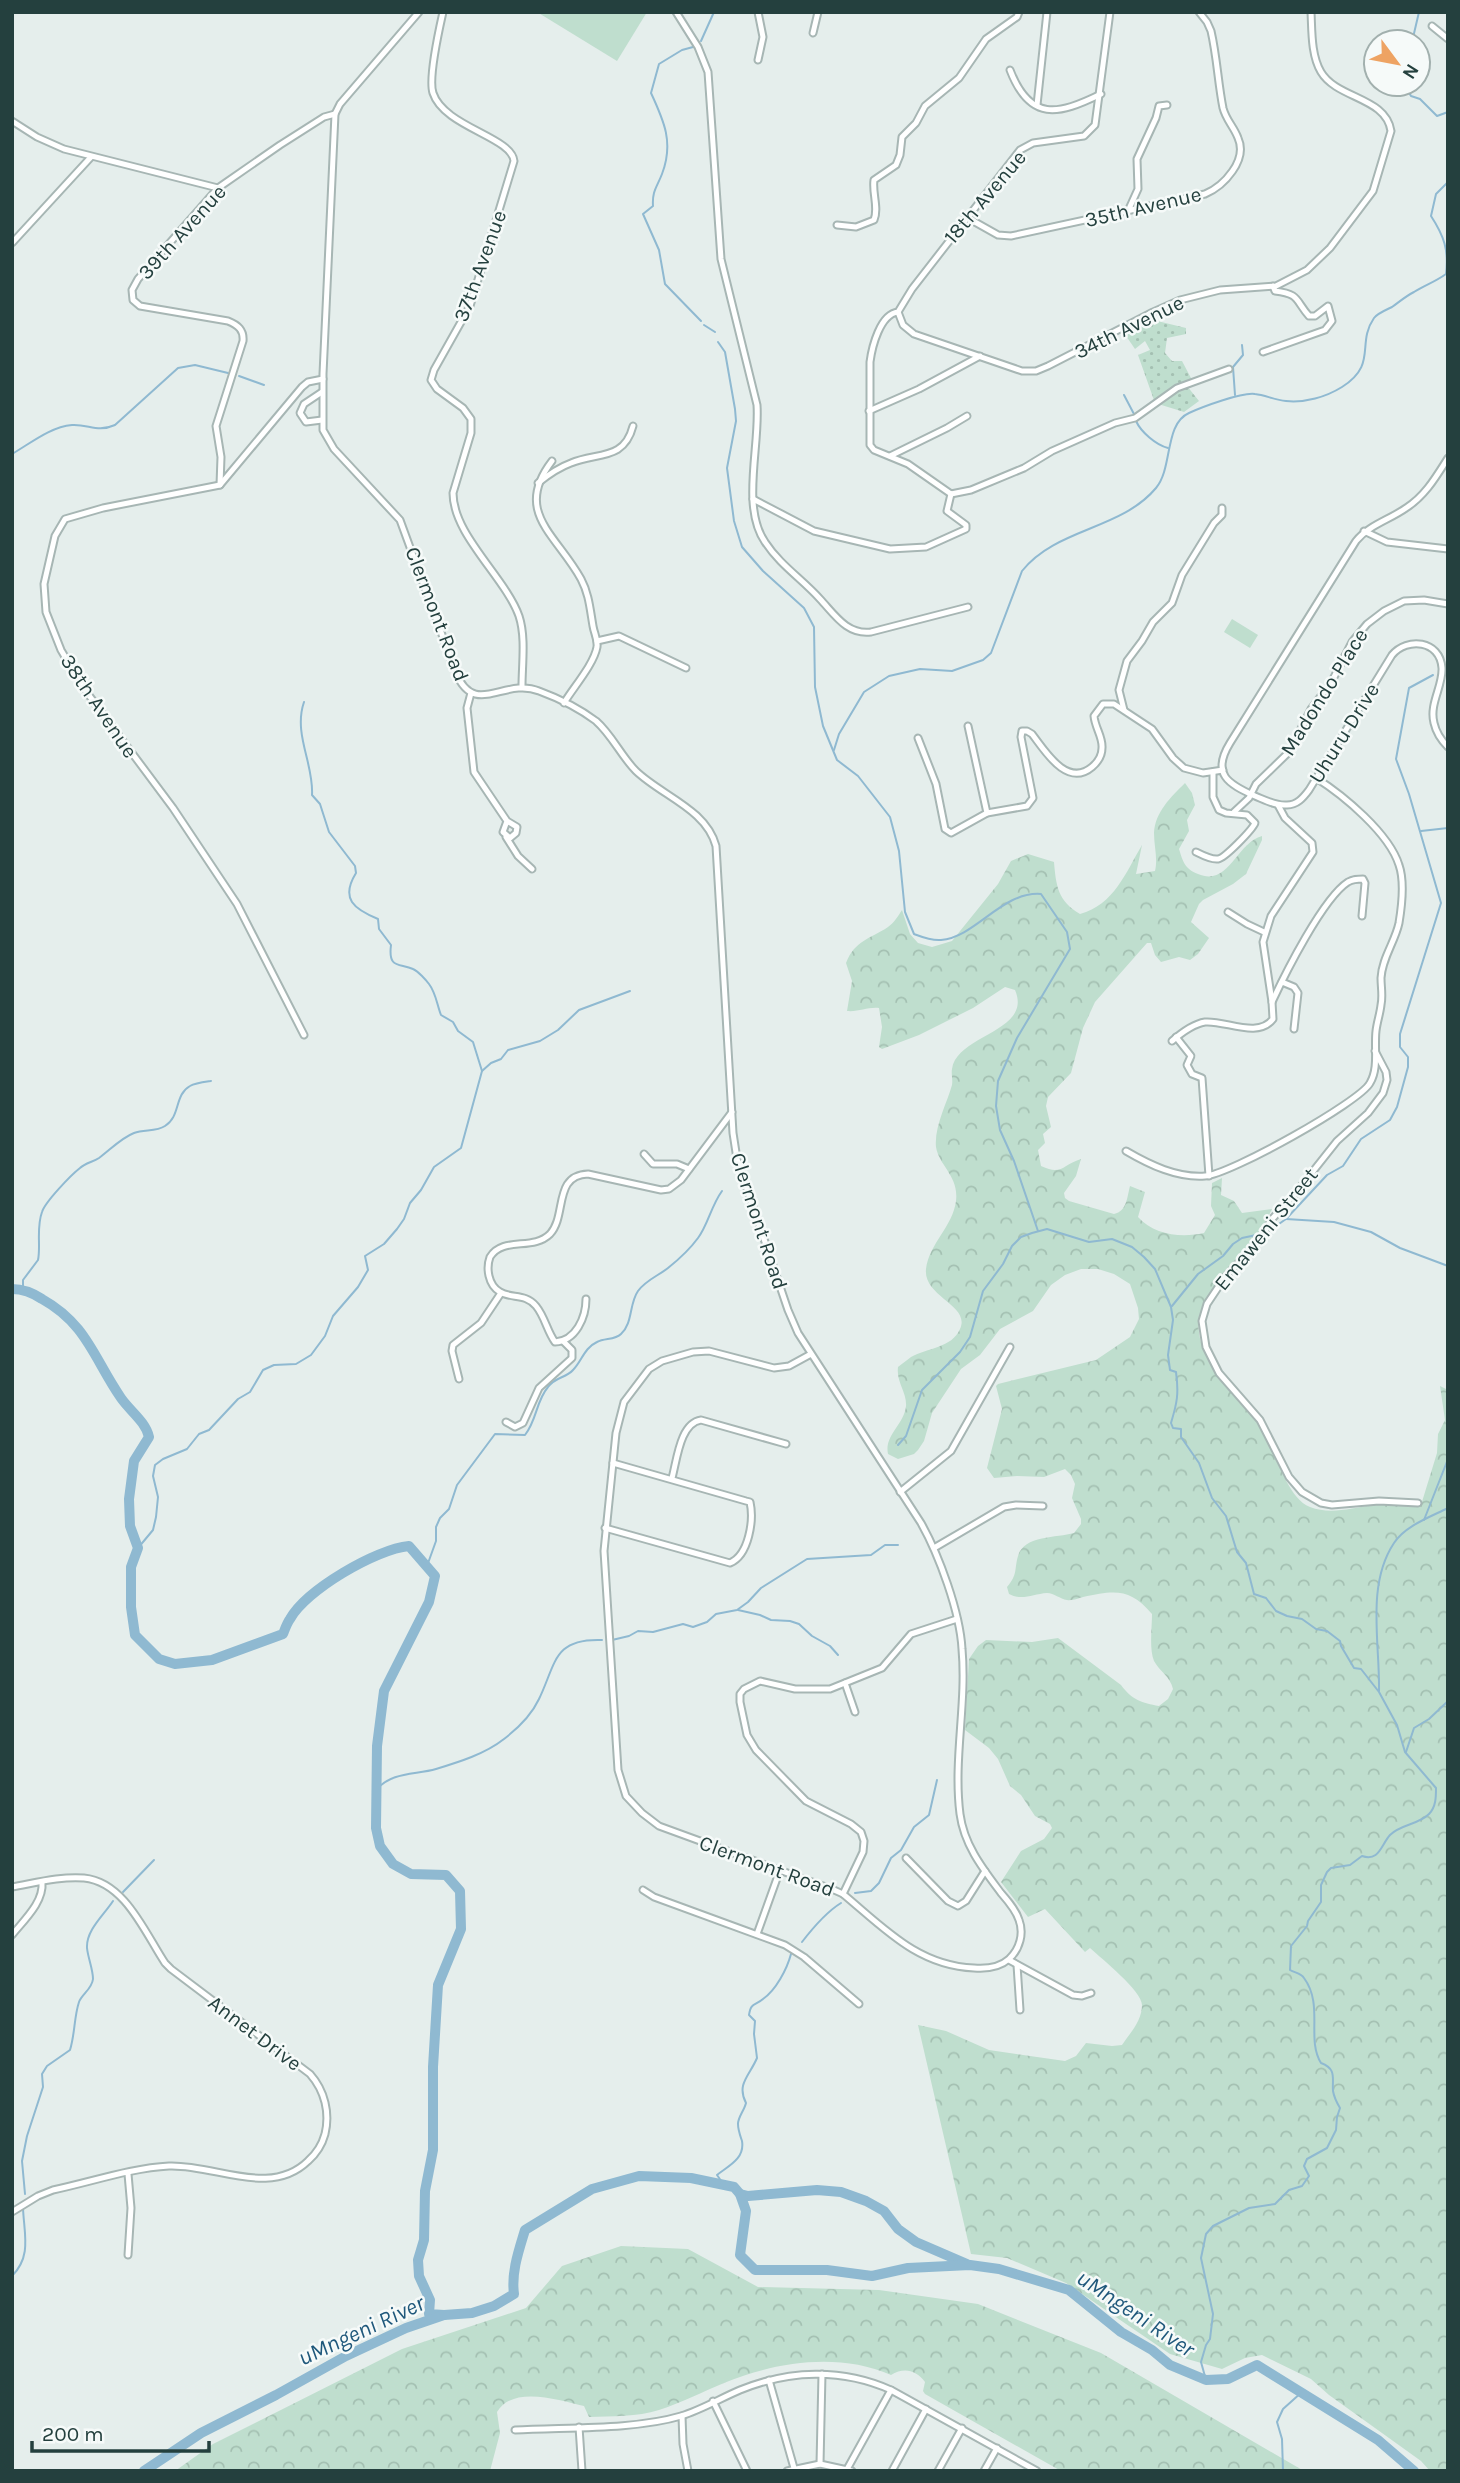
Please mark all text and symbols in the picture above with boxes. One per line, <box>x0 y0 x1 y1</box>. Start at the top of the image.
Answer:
north arrow <box>1362 28 1432 98</box>
text: N <box>1398 60 1424 83</box>
street label: 18th Avenue <box>939 145 1031 249</box>
street label: 39th Avenue <box>133 180 231 284</box>
street label: 35th Avenue <box>1082 182 1204 232</box>
street label: 37th Avenue <box>449 207 511 325</box>
street label: 34th Avenue <box>1070 290 1188 364</box>
street label: Clermont Road <box>400 543 474 685</box>
street label: Madondo Place <box>1275 624 1373 760</box>
street label: 38th Avenue <box>56 650 142 762</box>
street label: Uhuru Drive <box>1304 679 1384 787</box>
street label: Clermont Road <box>726 1150 792 1292</box>
street label: Emaweni Street <box>1209 1163 1323 1295</box>
street label: Clermont Road <box>696 1830 838 1902</box>
street label: Annet Drive <box>204 1990 306 2076</box>
water label: uMngeni River <box>1072 2264 1201 2363</box>
water label: uMngeni River <box>294 2289 430 2371</box>
scale bar <box>32 2410 208 2454</box>
text: 200 m <box>42 2422 104 2446</box>

